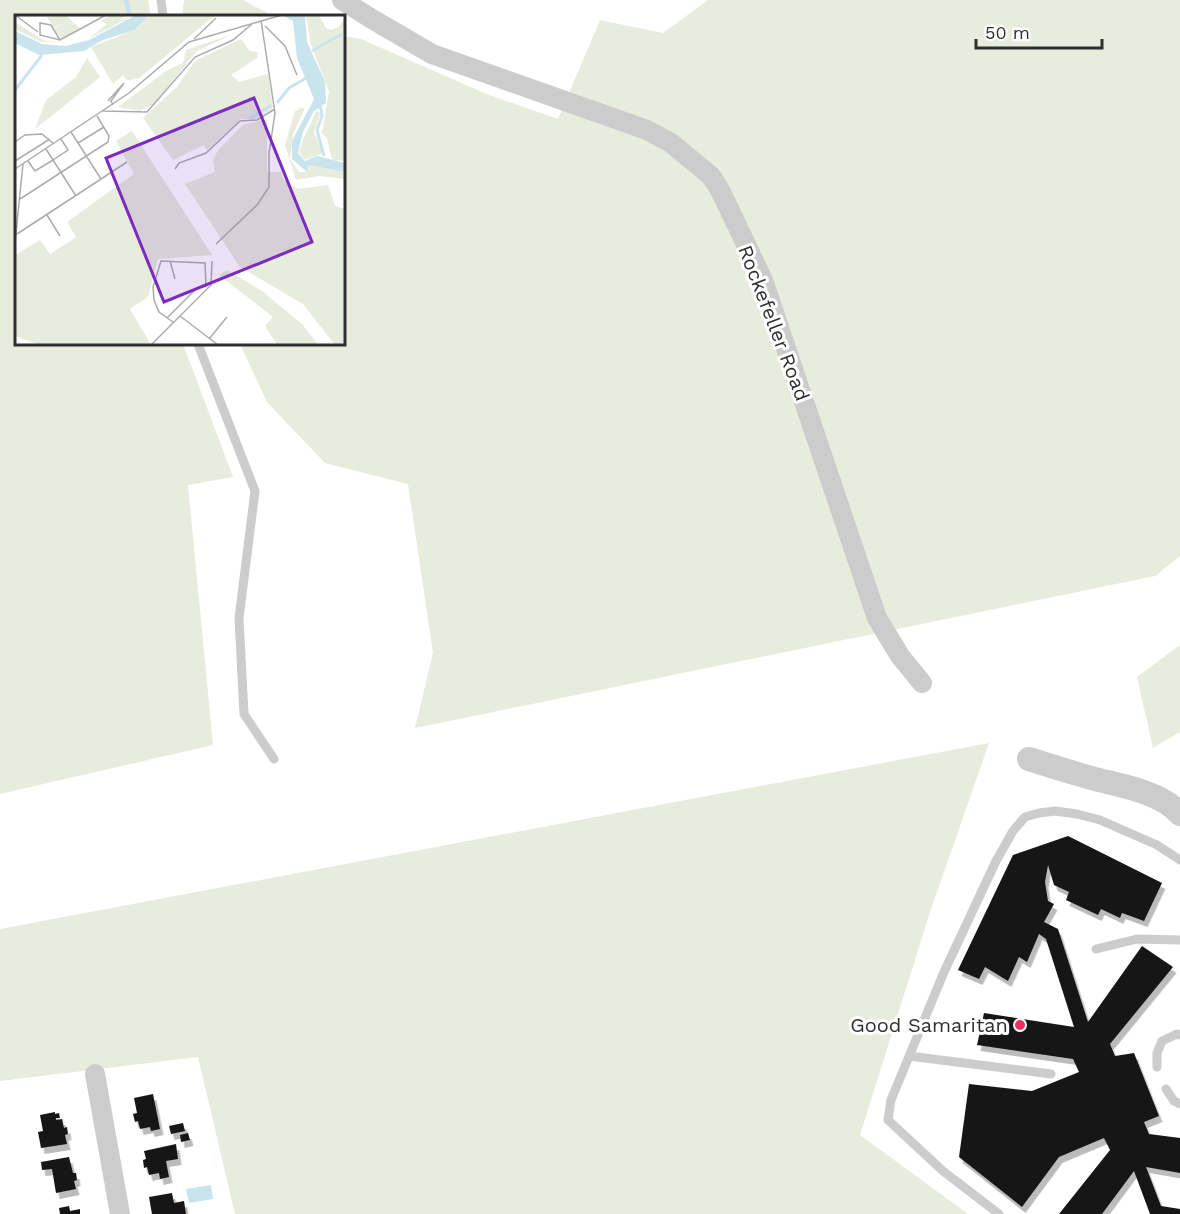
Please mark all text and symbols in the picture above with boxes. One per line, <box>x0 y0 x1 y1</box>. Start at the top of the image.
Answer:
scale bar <box>976 12 1102 50</box>
inset map <box>15 15 345 345</box>
text: 50 m <box>985 22 1030 43</box>
street label: Rockefeller Road <box>733 242 815 404</box>
place label: Good Samaritan <box>850 1013 1008 1037</box>
marker: Good Samaritan <box>1013 1018 1027 1032</box>

